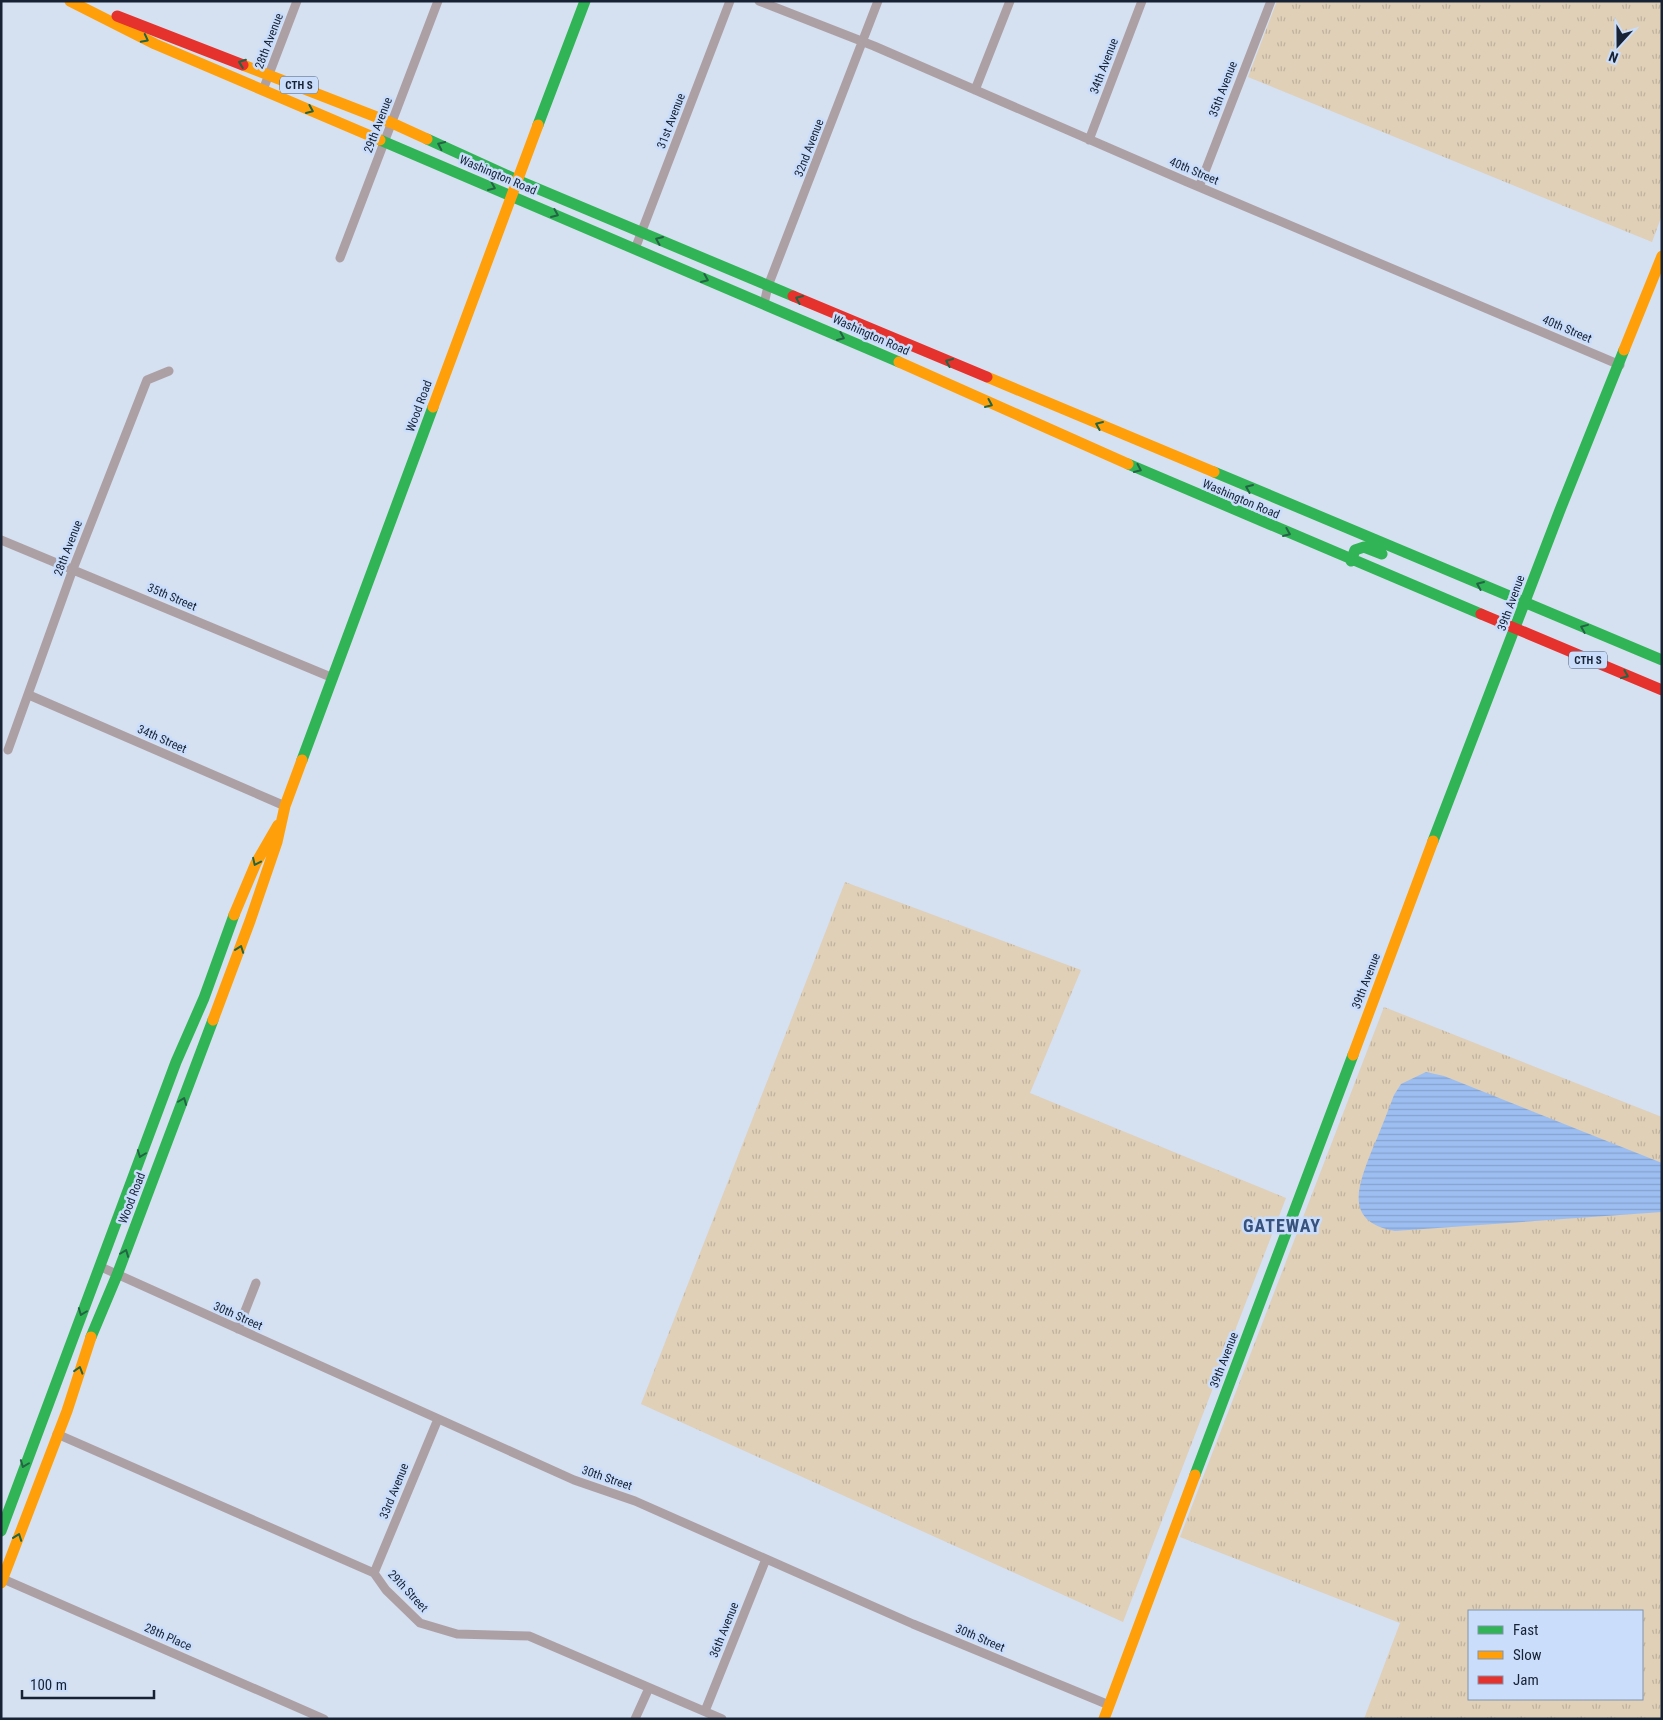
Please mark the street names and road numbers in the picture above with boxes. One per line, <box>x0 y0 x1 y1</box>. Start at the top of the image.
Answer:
street label: 28th Avenue <box>252 11 286 71</box>
street label: 34th Avenue <box>1087 36 1121 96</box>
street label: 35th Avenue <box>1206 59 1240 119</box>
road number: CTH S <box>280 76 318 94</box>
street label: 31st Avenue <box>654 91 688 151</box>
street label: 29th Avenue <box>361 95 395 155</box>
street label: 32nd Avenue <box>792 117 827 179</box>
street label: Washington Road <box>457 152 539 198</box>
street label: 40th Street <box>1167 154 1221 188</box>
street label: Washington Road <box>830 312 912 358</box>
street label: 40th Street <box>1540 312 1594 346</box>
street label: Wood Road <box>403 378 435 434</box>
street label: Washington Road <box>1200 476 1282 522</box>
street label: 28th Avenue <box>51 518 85 578</box>
street label: 39th Avenue <box>1494 573 1528 633</box>
street label: 35th Street <box>145 580 199 614</box>
road number: CTH S <box>1569 652 1607 668</box>
street label: 34th Street <box>135 722 189 756</box>
street label: 39th Avenue <box>1349 951 1383 1011</box>
street label: Wood Road <box>116 1170 148 1226</box>
street label: 30th Street <box>211 1299 265 1333</box>
street label: 39th Avenue <box>1207 1330 1241 1390</box>
street label: 33rd Avenue <box>377 1461 412 1521</box>
street label: 30th Street <box>580 1463 634 1493</box>
street label: 29th Street <box>385 1567 431 1615</box>
street label: 36th Avenue <box>707 1600 742 1660</box>
street label: 28th Place <box>142 1620 194 1654</box>
street label: 30th Street <box>953 1621 1007 1655</box>

